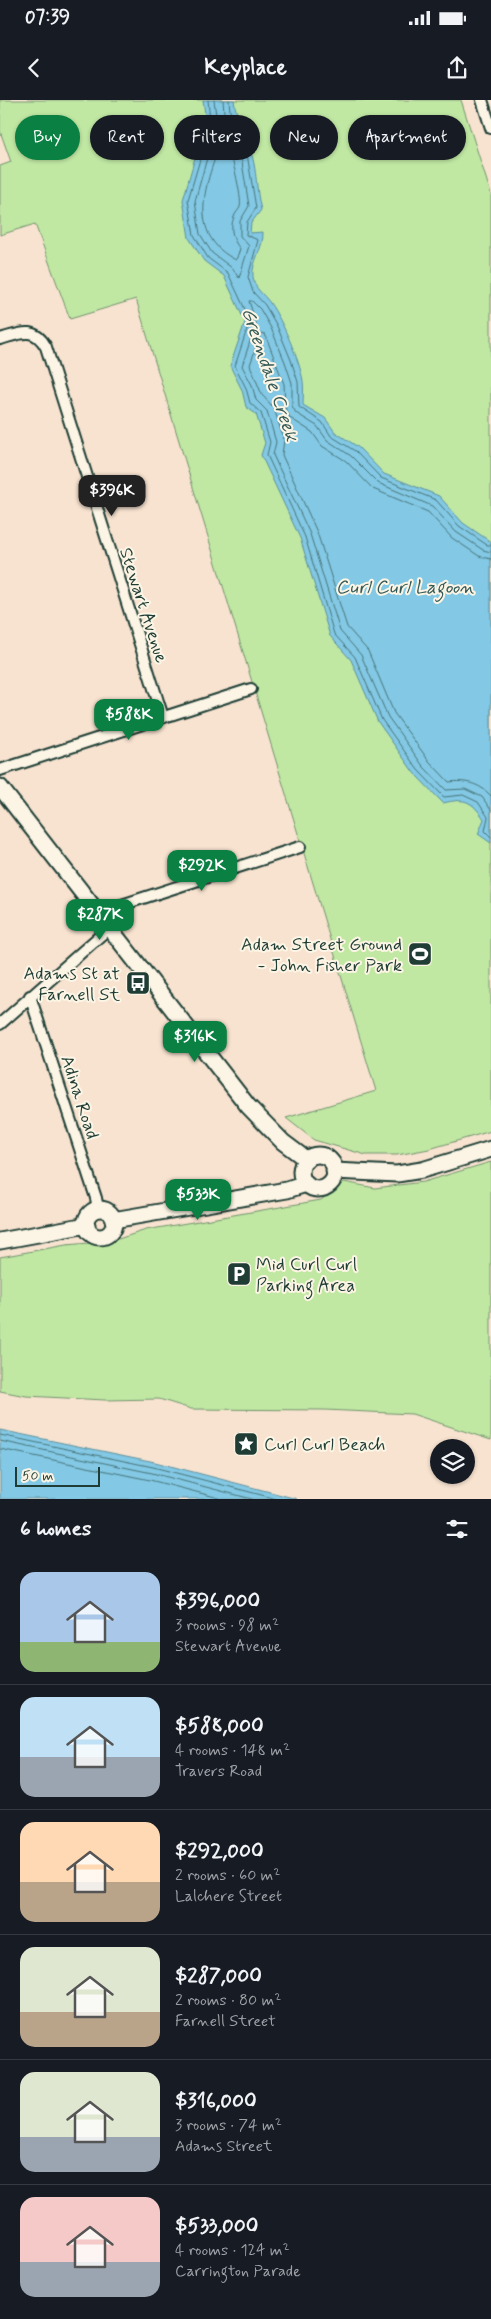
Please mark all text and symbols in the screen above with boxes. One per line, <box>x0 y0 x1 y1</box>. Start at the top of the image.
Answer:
text: 07:39 <box>25 5 70 30</box>
icon: back <box>20 54 48 82</box>
text: Keyplace <box>204 54 287 82</box>
icon: share <box>443 54 471 82</box>
chip: Buy <box>15 115 80 160</box>
chip: Rent <box>90 115 164 160</box>
chip: Filters <box>174 115 260 160</box>
chip: New <box>270 115 338 160</box>
chip: Apartment <box>348 115 466 160</box>
water label: Greendale Creek <box>235 304 305 446</box>
pin: $396K <box>77 474 147 517</box>
text: $396K <box>89 480 135 501</box>
street label: Stewart Avenue <box>113 545 173 666</box>
water label: Curl Curl Lagoon <box>336 575 474 602</box>
pin: $588K <box>94 698 164 741</box>
text: $588K <box>105 704 153 725</box>
pin: $292K <box>167 850 237 892</box>
text: $292K <box>178 855 226 876</box>
pin: $287K <box>65 898 135 941</box>
text: $287K <box>77 904 123 925</box>
place label: Adam Street Ground - John Fisher Park <box>241 933 402 978</box>
sports icon: Adam Street Ground - John Fisher Park <box>407 941 433 967</box>
place label: Adams St at Farnell St <box>23 962 120 1007</box>
bus stop icon: Adams St at Farnell St <box>125 970 151 996</box>
pin: $316K <box>160 1020 230 1063</box>
text: $316K <box>174 1026 216 1047</box>
street label: Adina Road <box>54 1052 104 1142</box>
pin: $533K <box>163 1178 233 1221</box>
text: $533K <box>176 1184 220 1205</box>
place label: Mid Curl Curl Parking Area <box>256 1253 357 1300</box>
parking icon: Mid Curl Curl Parking Area <box>226 1261 252 1287</box>
place icon: Curl Curl Beach <box>233 1431 259 1457</box>
place label: Curl Curl Beach <box>264 1433 385 1457</box>
map controls <box>430 1439 475 1484</box>
button: layers <box>430 1439 475 1484</box>
scale bar <box>15 1464 100 1487</box>
text: 50 m <box>22 1467 53 1485</box>
text: 6 homes <box>20 1515 91 1543</box>
icon: filters <box>443 1515 471 1543</box>
text: $396,000 <box>175 1587 260 1615</box>
icon: home <box>60 1592 120 1652</box>
text: 3 rooms · 98 m² <box>175 1615 279 1636</box>
text: Stewart Avenue <box>175 1636 281 1657</box>
text: $588,000 <box>175 1712 264 1740</box>
icon: home <box>60 1717 120 1777</box>
text: 4 rooms · 148 m² <box>175 1740 290 1761</box>
text: Travers Road <box>175 1761 262 1782</box>
text: $292,000 <box>175 1837 264 1865</box>
icon: home <box>60 1842 120 1902</box>
text: 2 rooms · 60 m² <box>175 1865 280 1886</box>
text: Lalchere Street <box>175 1886 282 1907</box>
text: $287,000 <box>175 1962 262 1990</box>
icon: home <box>60 1967 120 2027</box>
text: 2 rooms · 80 m² <box>175 1990 281 2011</box>
text: Farnell Street <box>175 2011 276 2032</box>
text: $316,000 <box>175 2087 257 2115</box>
icon: home <box>60 2092 120 2152</box>
text: 3 rooms · 74 m² <box>175 2115 282 2136</box>
text: Adams Street <box>175 2136 272 2157</box>
text: $533,000 <box>175 2212 258 2240</box>
icon: home <box>60 2217 120 2277</box>
text: 4 rooms · 124 m² <box>175 2240 290 2261</box>
text: Carrington Parade <box>175 2261 301 2282</box>

